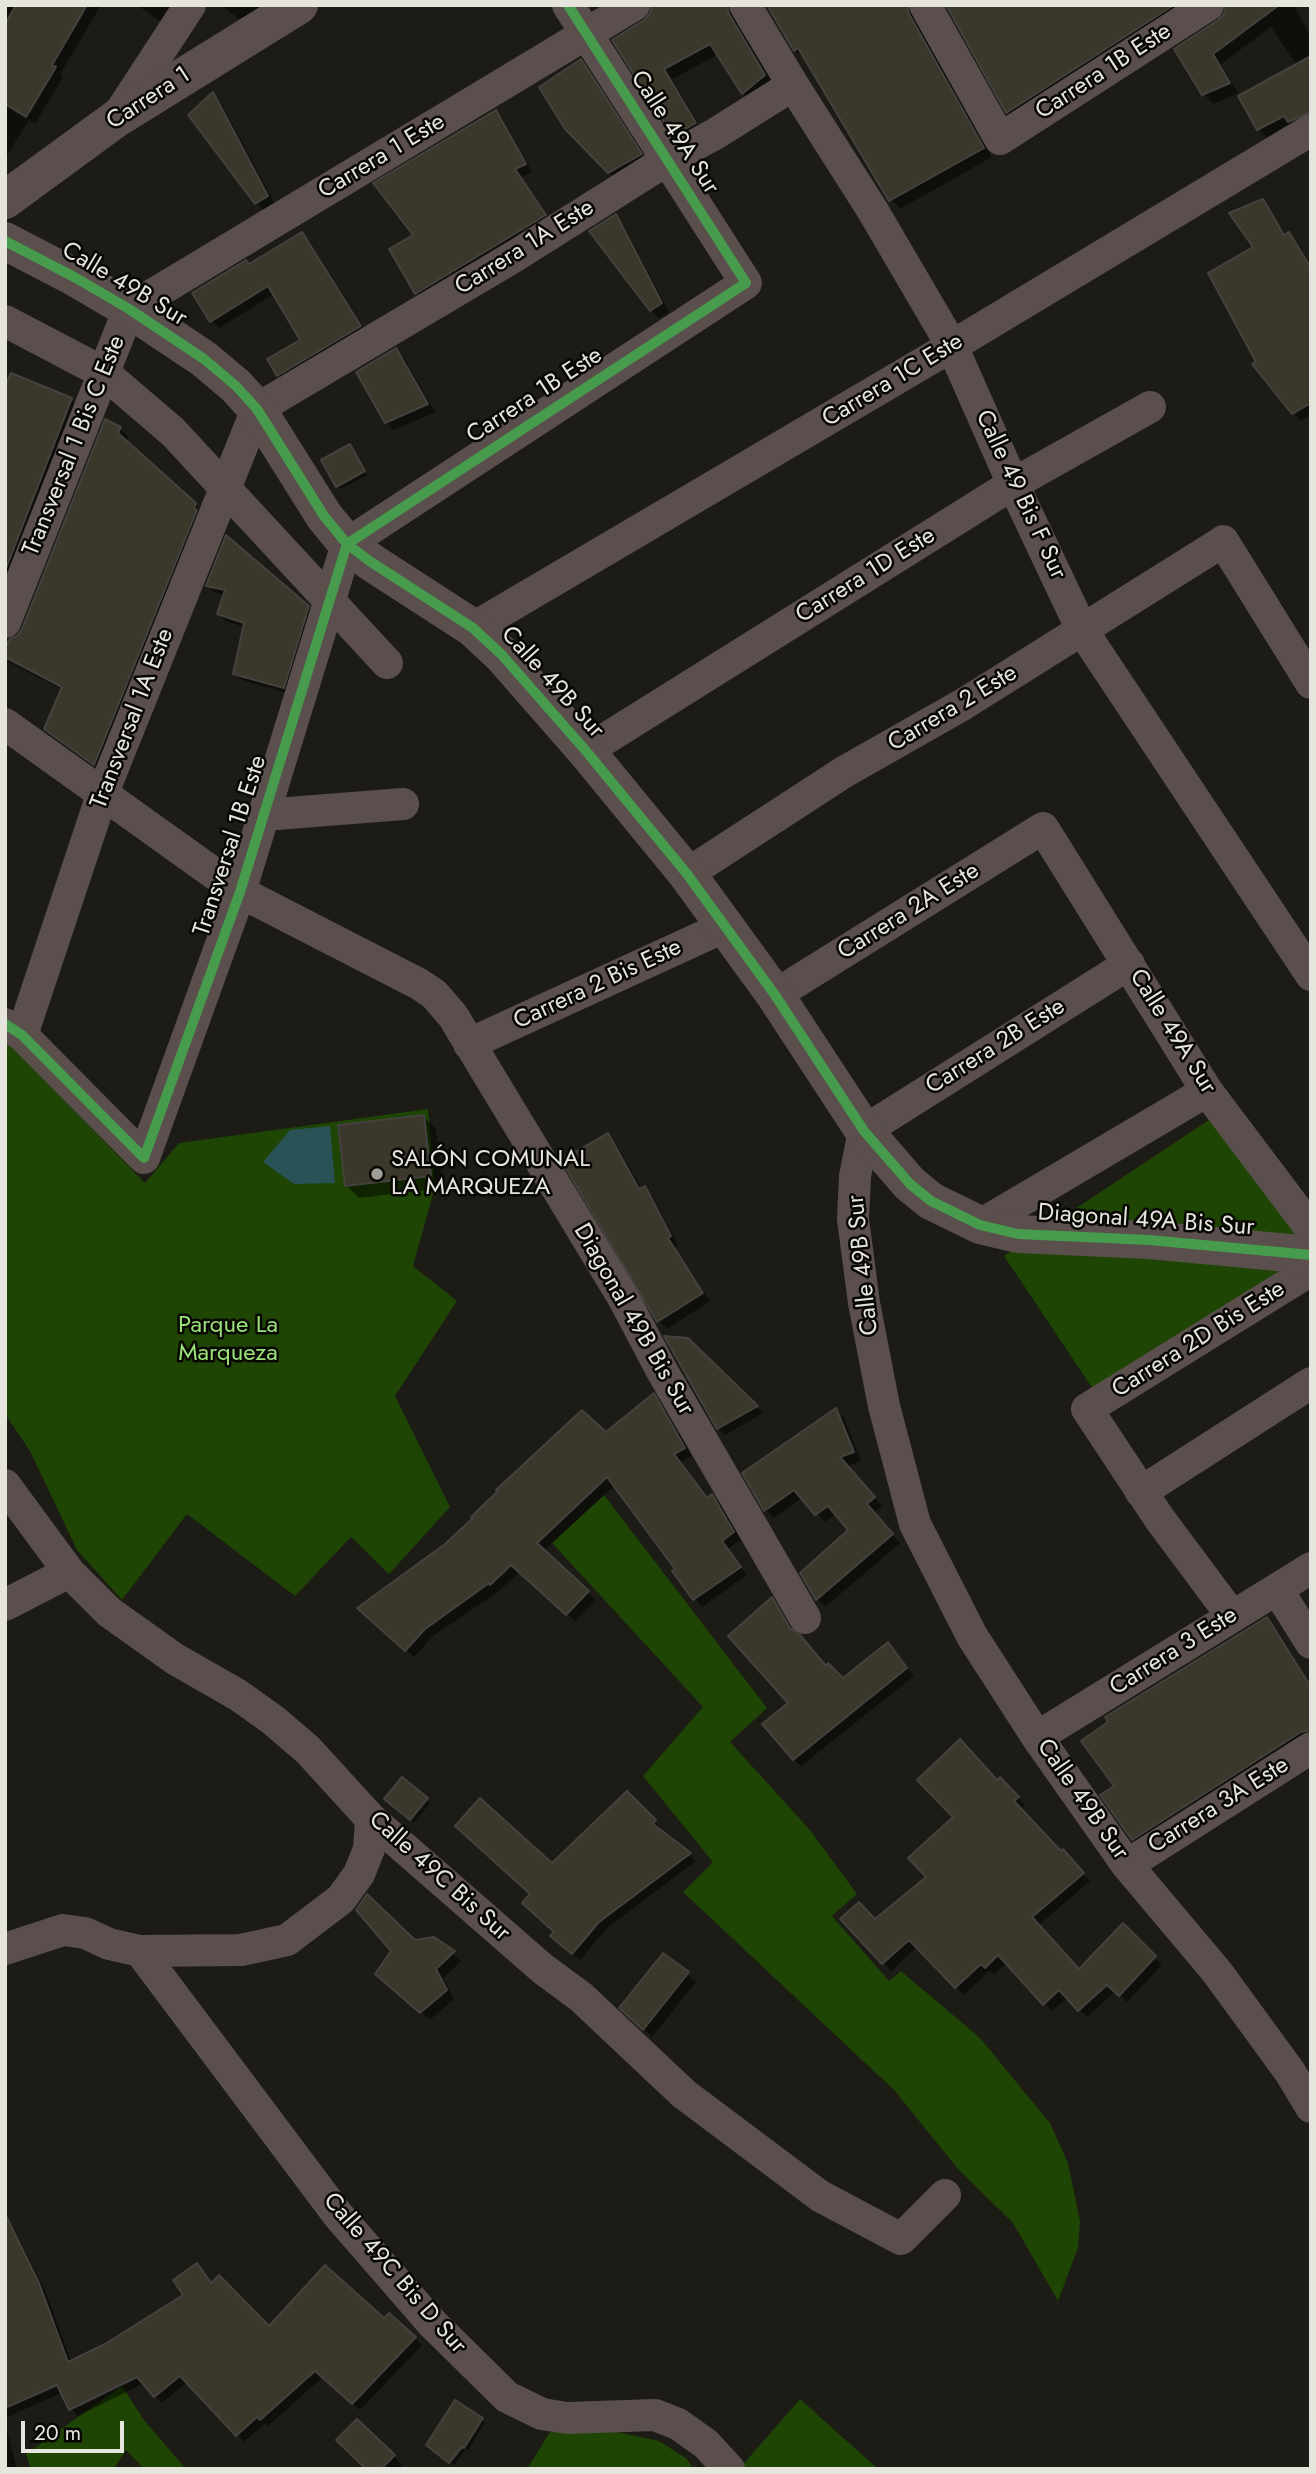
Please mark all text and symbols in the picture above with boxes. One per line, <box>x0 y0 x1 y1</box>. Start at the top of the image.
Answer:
street label: Carrera 1B Este <box>1031 17 1177 127</box>
street label: Carrera 1 <box>102 61 196 137</box>
street label: Calle 49A Sur <box>623 66 725 200</box>
street label: Carrera 1 Este <box>314 108 450 206</box>
street label: Carrera 1A Este <box>450 194 600 302</box>
street label: Calle 49B Sur <box>56 236 192 334</box>
street label: Carrera 1C Este <box>818 328 968 434</box>
street label: Transversal 1 Bis C Este <box>18 332 132 560</box>
street label: Carrera 1B Este <box>462 341 608 451</box>
street label: Calle 49 Bis F Sur <box>968 406 1072 584</box>
street label: Carrera 1D Este <box>791 522 941 630</box>
street label: Calle 49B Sur <box>494 621 610 745</box>
street label: Transversal 1A Este <box>85 625 181 813</box>
street label: Carrera 2 Este <box>883 659 1023 759</box>
street label: Transversal 1B Este <box>188 752 274 940</box>
street label: Carrera 2A Este <box>833 857 985 967</box>
street label: Carrera 2 Bis Este <box>510 934 686 1036</box>
street label: Calle 49A Sur <box>1122 964 1222 1100</box>
street label: Carrera 2B Este <box>921 993 1071 1101</box>
place label: SALÓN COMUNAL LA MARQUEZA <box>391 1146 590 1202</box>
marker: SALÓN COMUNAL LA MARQUEZA <box>369 1166 385 1182</box>
street label: Calle 49B Sur <box>842 1193 886 1337</box>
street label: Diagonal 49A Bis Sur <box>1037 1199 1255 1243</box>
street label: Diagonal 49B Bis Sur <box>566 1219 700 1421</box>
street label: Carrera 2D Bis Este <box>1107 1275 1291 1405</box>
park label: Parque La Marqueza <box>178 1312 278 1368</box>
street label: Carrera 3 Este <box>1105 1601 1243 1703</box>
street label: Calle 49B Sur <box>1030 1734 1134 1866</box>
street label: Carrera 3A Este <box>1143 1751 1295 1861</box>
street label: Calle 49C Bis Sur <box>362 1806 516 1948</box>
street label: Calle 49C Bis D Sur <box>316 2188 472 2360</box>
scale bar <box>24 2408 128 2452</box>
text: 20 m <box>34 2418 81 2448</box>

